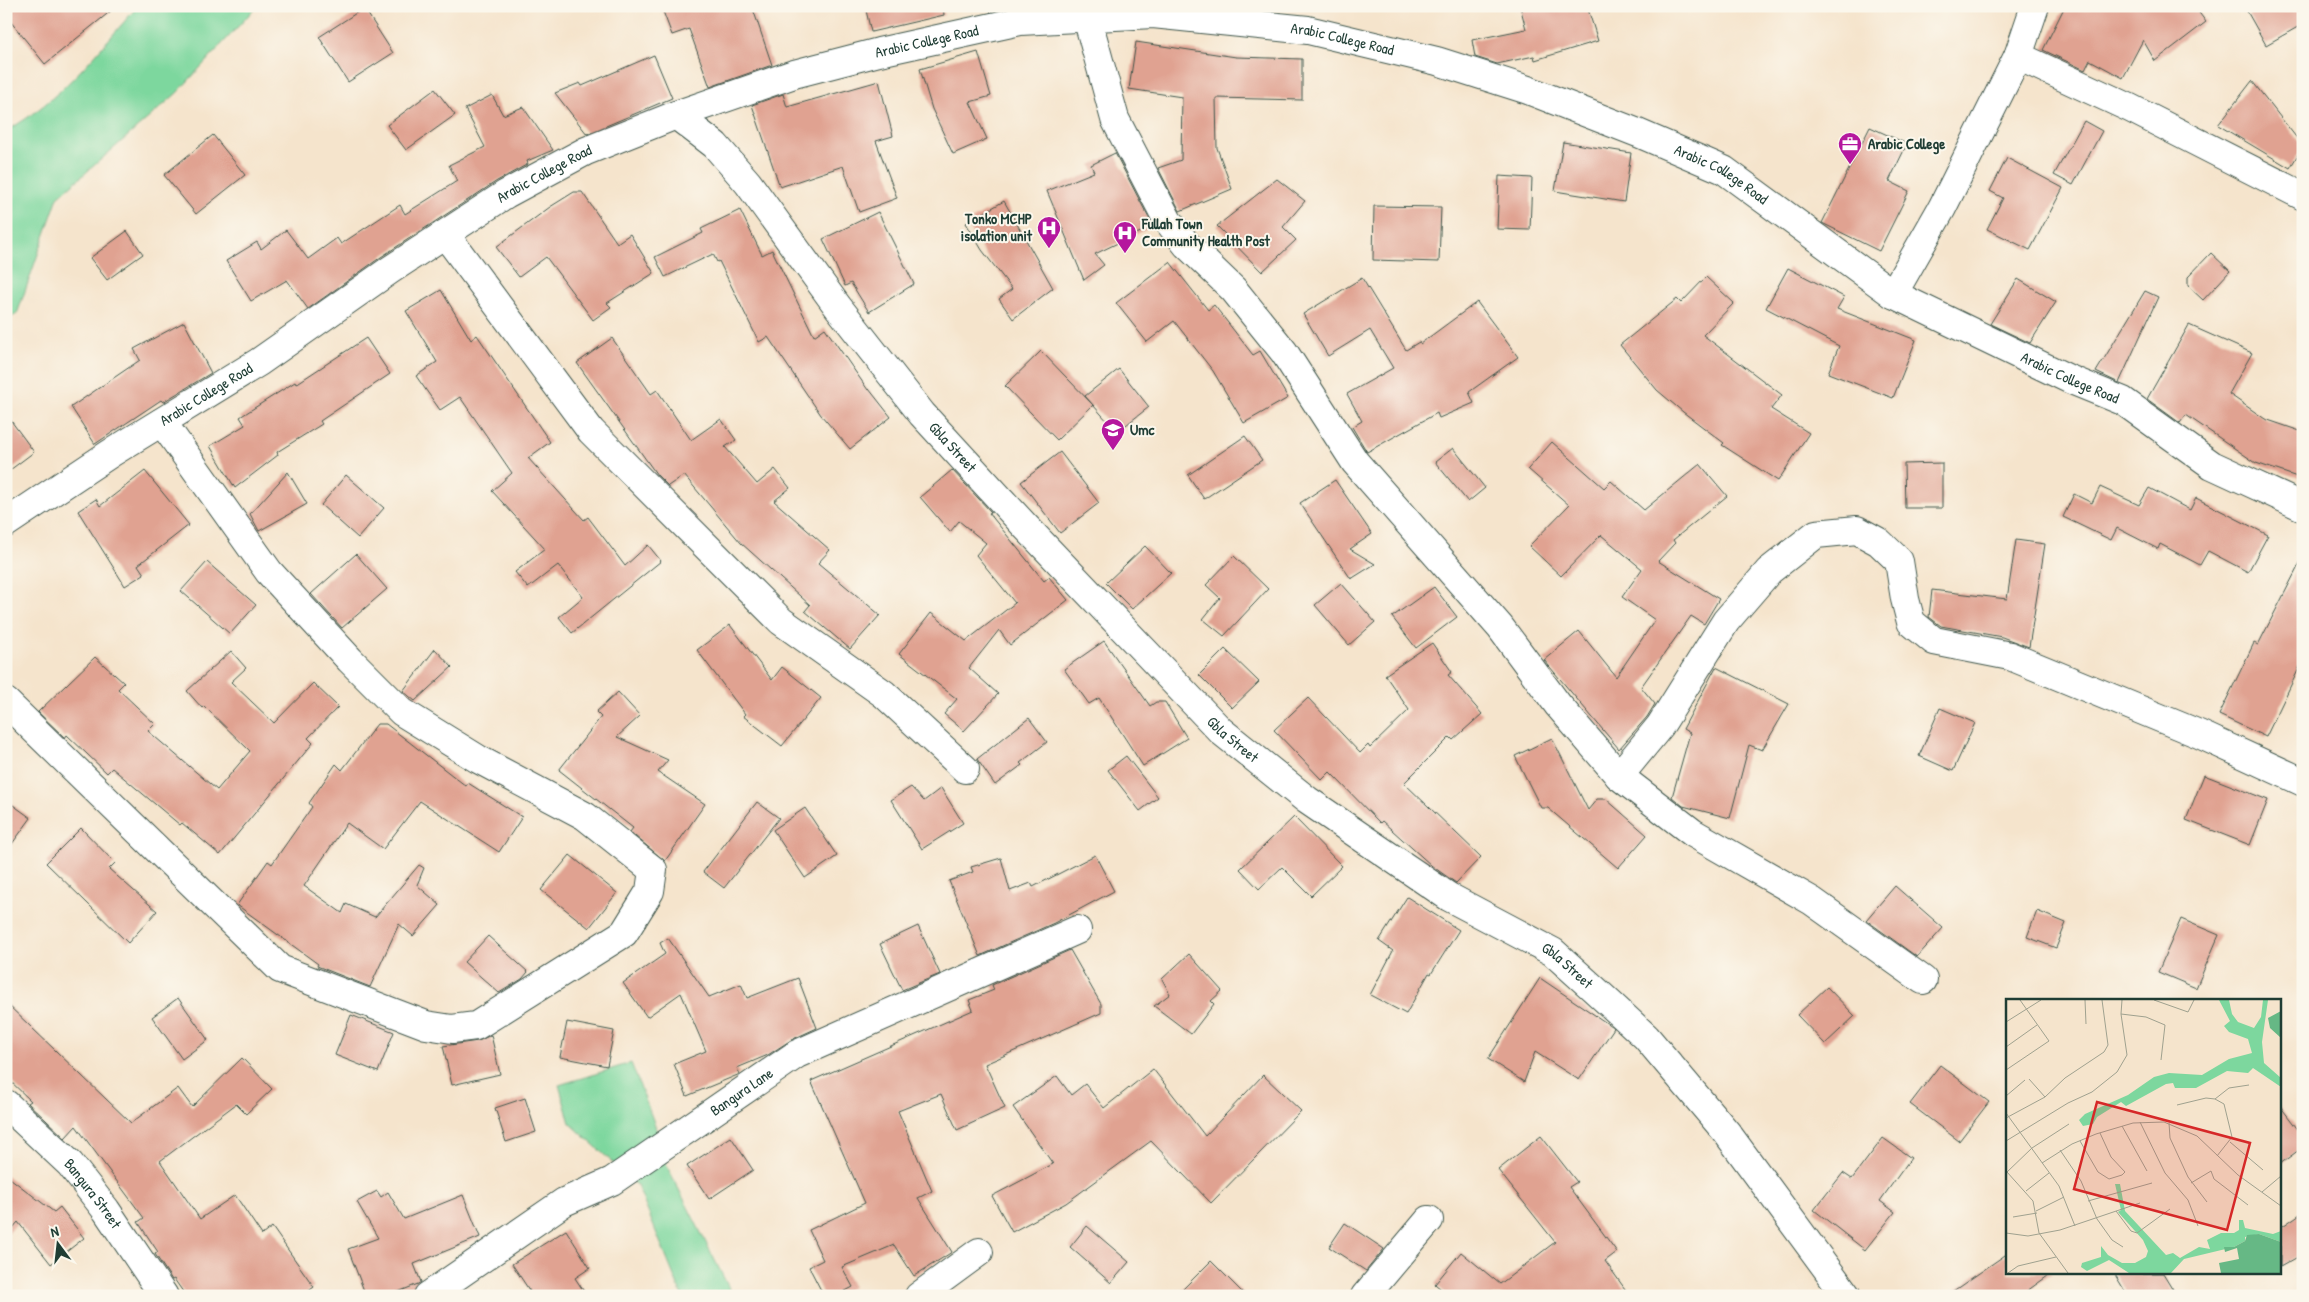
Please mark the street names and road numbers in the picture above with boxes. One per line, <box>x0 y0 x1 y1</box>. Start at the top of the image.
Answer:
street label: Arabic College Road <box>1290 17 1396 60</box>
street label: Arabic College Road <box>873 19 980 63</box>
street label: Arabic College Road <box>492 139 595 207</box>
street label: Arabic College Road <box>1671 139 1773 209</box>
street label: Arabic College Road <box>2018 346 2122 408</box>
street label: Arabic College Road <box>156 357 256 431</box>
street label: Gbla Street <box>924 417 982 477</box>
street label: Gbla Street <box>1202 712 1264 768</box>
street label: Gbla Street <box>1538 937 1598 994</box>
street label: Bangura Lane <box>706 1062 777 1121</box>
street label: Bangura Street <box>60 1153 127 1233</box>

